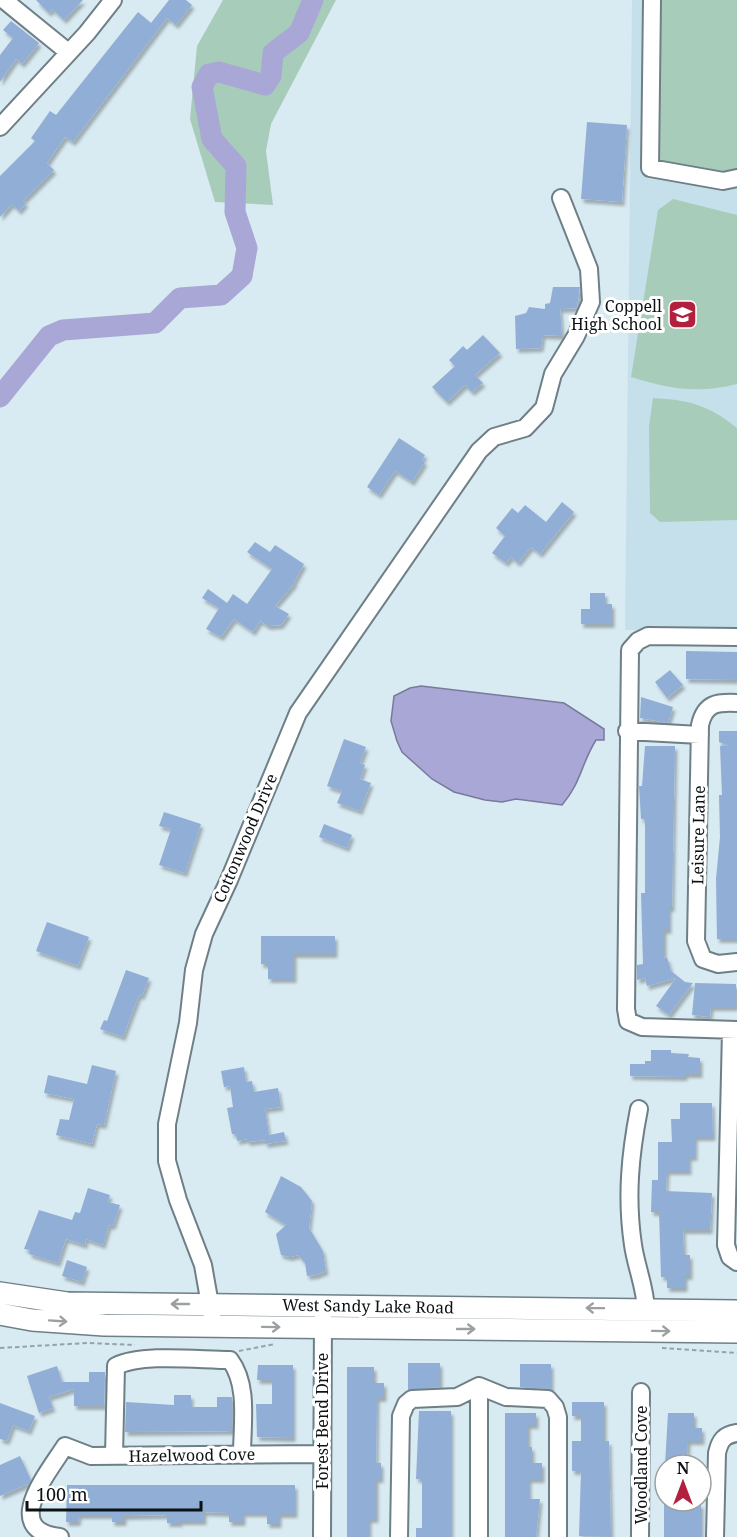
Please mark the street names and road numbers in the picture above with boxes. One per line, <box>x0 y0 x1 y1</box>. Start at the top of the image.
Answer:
street label: Cottonwood Drive <box>208 770 282 906</box>
street label: Leisure Lane <box>686 785 710 885</box>
street label: West Sandy Lake Road <box>282 1294 454 1318</box>
street label: Forest Bend Drive <box>311 1353 333 1489</box>
street label: Woodland Cove <box>630 1405 652 1525</box>
street label: Hazelwood Cove <box>129 1443 255 1467</box>

